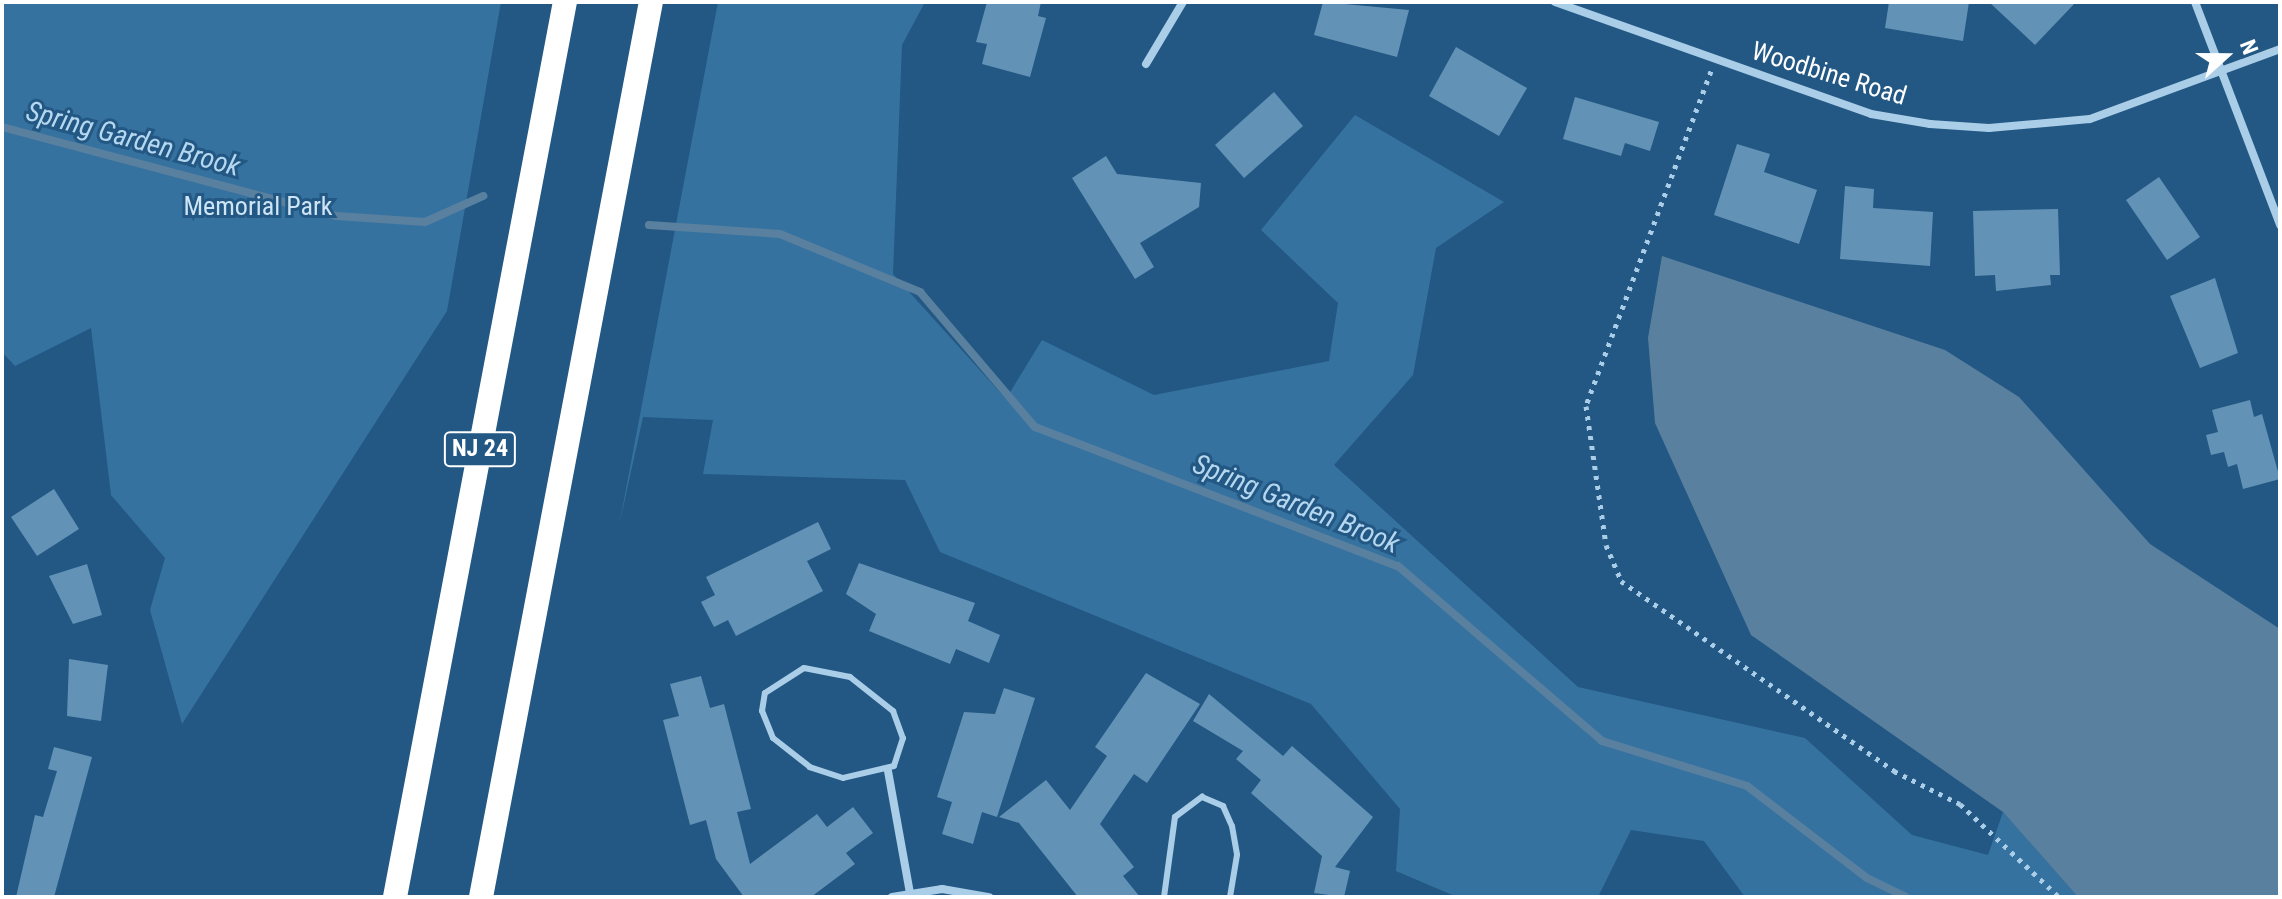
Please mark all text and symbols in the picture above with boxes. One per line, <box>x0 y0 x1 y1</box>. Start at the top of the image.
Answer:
north arrow <box>2186 16 2266 96</box>
street label: Woodbine Road <box>1748 36 1910 112</box>
text: N <box>2235 36 2263 58</box>
water label: Spring Garden Brook <box>22 94 244 184</box>
park label: Memorial Park <box>183 191 333 223</box>
road number: NJ 24 <box>442 429 518 469</box>
water label: Spring Garden Brook <box>1188 447 1404 561</box>

